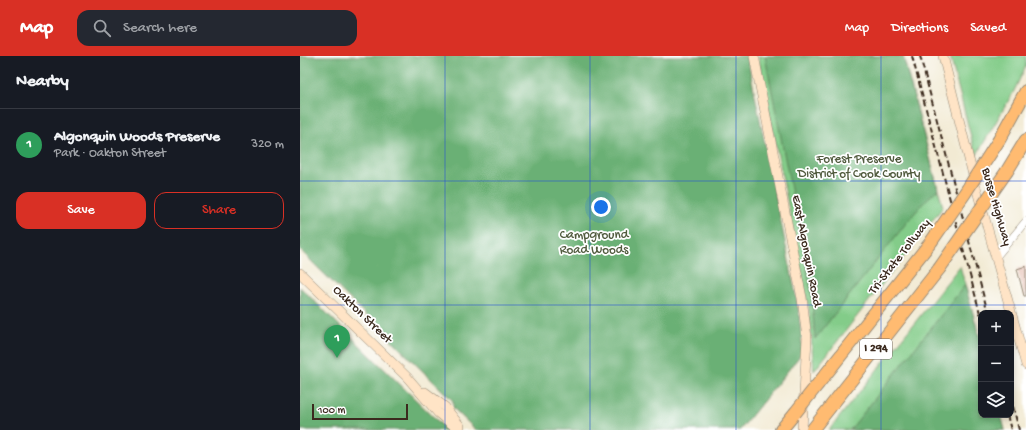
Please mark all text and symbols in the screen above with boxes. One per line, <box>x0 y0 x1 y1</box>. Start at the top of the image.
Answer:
search box <box>77 10 357 46</box>
text: Map <box>20 17 53 40</box>
icon: search <box>91 17 113 39</box>
text: Search here <box>123 19 197 37</box>
text: Map <box>845 20 869 37</box>
text: Directions <box>891 20 948 37</box>
text: Saved <box>970 20 1006 37</box>
text: Nearby <box>16 72 69 92</box>
text: Algonquin Woods Preserve <box>54 128 220 146</box>
text: 1 <box>26 137 32 152</box>
text: 320 m <box>251 137 284 152</box>
text: Park · Oakton Street <box>54 146 166 161</box>
park label: Forest Preserve District of Cook County <box>797 152 921 182</box>
street label: Busse Highway <box>977 165 1014 248</box>
button: Save <box>16 192 146 229</box>
button: Share <box>154 192 284 229</box>
street label: East Algonquin Road <box>788 194 824 310</box>
your location <box>591 197 611 217</box>
street label: Tri-State Tollway <box>865 216 934 298</box>
park label: Campground Road Woods <box>560 228 630 258</box>
street label: Oakton Street <box>329 283 396 348</box>
map controls <box>978 310 1014 418</box>
button: + <box>978 310 1014 346</box>
pin: 1 <box>324 325 350 358</box>
road number: I 294 <box>860 339 892 359</box>
button: − <box>978 346 1014 382</box>
button: layers <box>978 382 1014 418</box>
scale bar <box>312 402 408 421</box>
text: 100 m <box>318 405 345 417</box>

